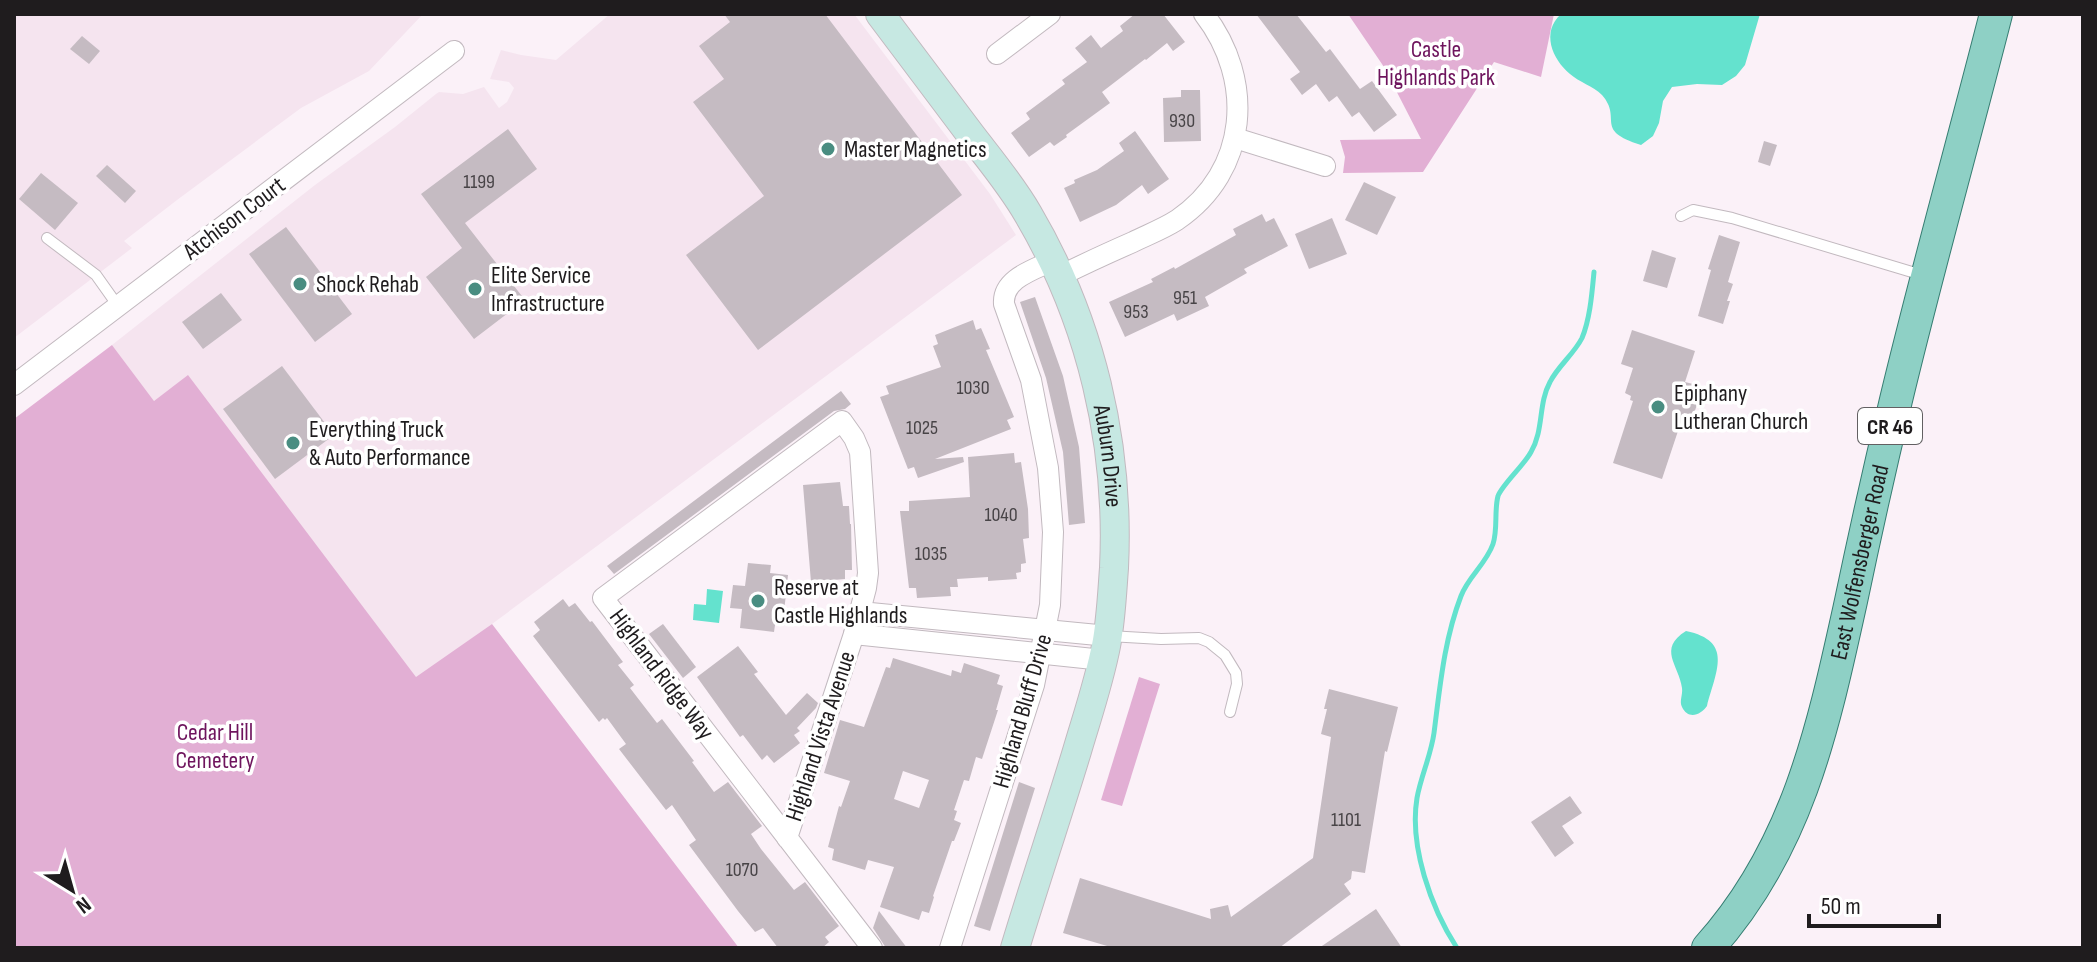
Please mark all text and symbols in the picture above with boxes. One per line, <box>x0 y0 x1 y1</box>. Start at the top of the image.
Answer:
park label: Castle Highlands Park <box>1377 35 1495 92</box>
house number: 930 <box>1169 109 1195 133</box>
place label: Master Magnetics <box>844 135 987 164</box>
marker: Master Magnetics <box>819 140 837 158</box>
house number: 1199 <box>463 170 495 194</box>
street label: Atchison Court <box>177 171 291 267</box>
place label: Elite Service Infrastructure <box>491 261 605 318</box>
place label: Shock Rehab <box>316 270 419 299</box>
marker: Shock Rehab <box>291 275 309 293</box>
marker: Elite Service Infrastructure <box>466 280 484 298</box>
house number: 951 <box>1173 286 1197 310</box>
house number: 953 <box>1123 300 1149 324</box>
house number: 1030 <box>956 376 990 400</box>
place label: Epiphany Lutheran Church <box>1674 379 1808 436</box>
marker: Epiphany Lutheran Church <box>1649 398 1667 416</box>
street label: Auburn Drive <box>1087 401 1128 508</box>
road number: CR 46 <box>1858 408 1922 444</box>
place label: Everything Truck & Auto Performance <box>309 415 470 472</box>
house number: 1025 <box>906 416 938 440</box>
marker: Everything Truck & Auto Performance <box>284 434 302 452</box>
street label: East Wolfensberger Road <box>1824 462 1895 662</box>
house number: 1040 <box>984 503 1018 527</box>
house number: 1035 <box>915 542 947 566</box>
place label: Reserve at Castle Highlands <box>774 573 907 630</box>
marker: Reserve at Castle Highlands <box>749 592 767 610</box>
street label: Highland Ridge Way <box>603 603 720 745</box>
street label: Highland Bluff Drive <box>987 631 1058 792</box>
street label: Highland Vista Avenue <box>779 647 862 825</box>
park label: Cedar Hill Cemetery <box>175 718 255 775</box>
house number: 1101 <box>1331 808 1361 832</box>
north arrow <box>32 850 112 930</box>
house number: 1070 <box>726 858 758 882</box>
scale bar <box>1809 878 1939 928</box>
text: N <box>70 890 96 919</box>
text: 50 m <box>1821 892 1861 921</box>

